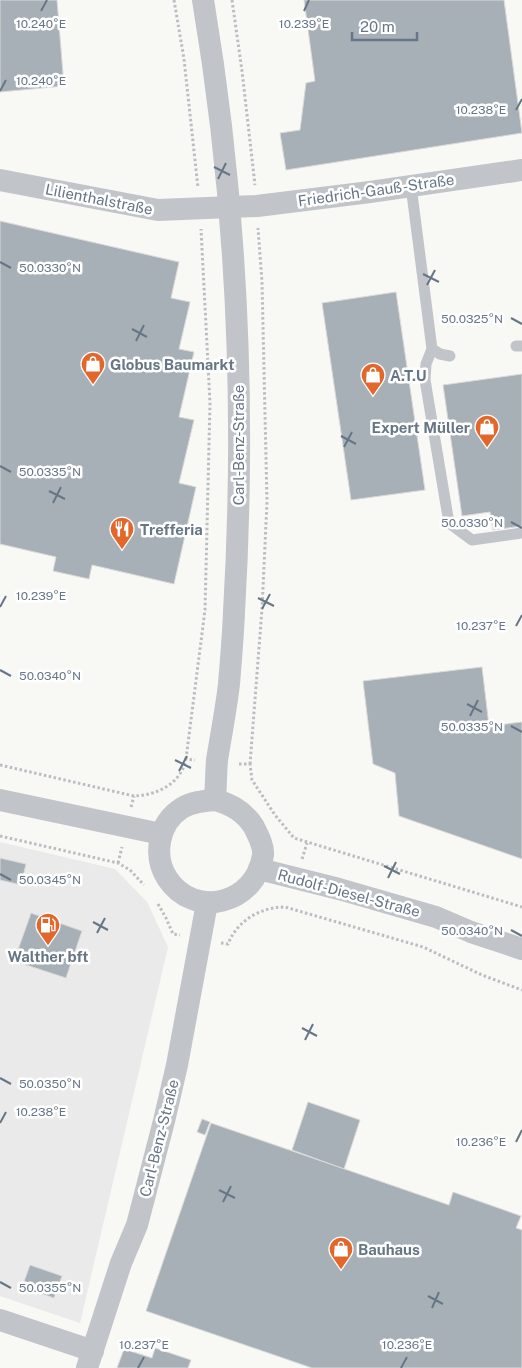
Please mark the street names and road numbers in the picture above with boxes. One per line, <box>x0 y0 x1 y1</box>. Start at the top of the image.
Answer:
street label: Friedrich-Gauß-Straße <box>297 171 455 209</box>
street label: Lilienthalstraße <box>44 180 154 218</box>
street label: Carl-Benz-Straße <box>230 385 247 505</box>
street label: Rudolf-Diesel-Straße <box>276 866 422 920</box>
street label: Carl-Benz-Straße <box>136 1078 182 1198</box>

